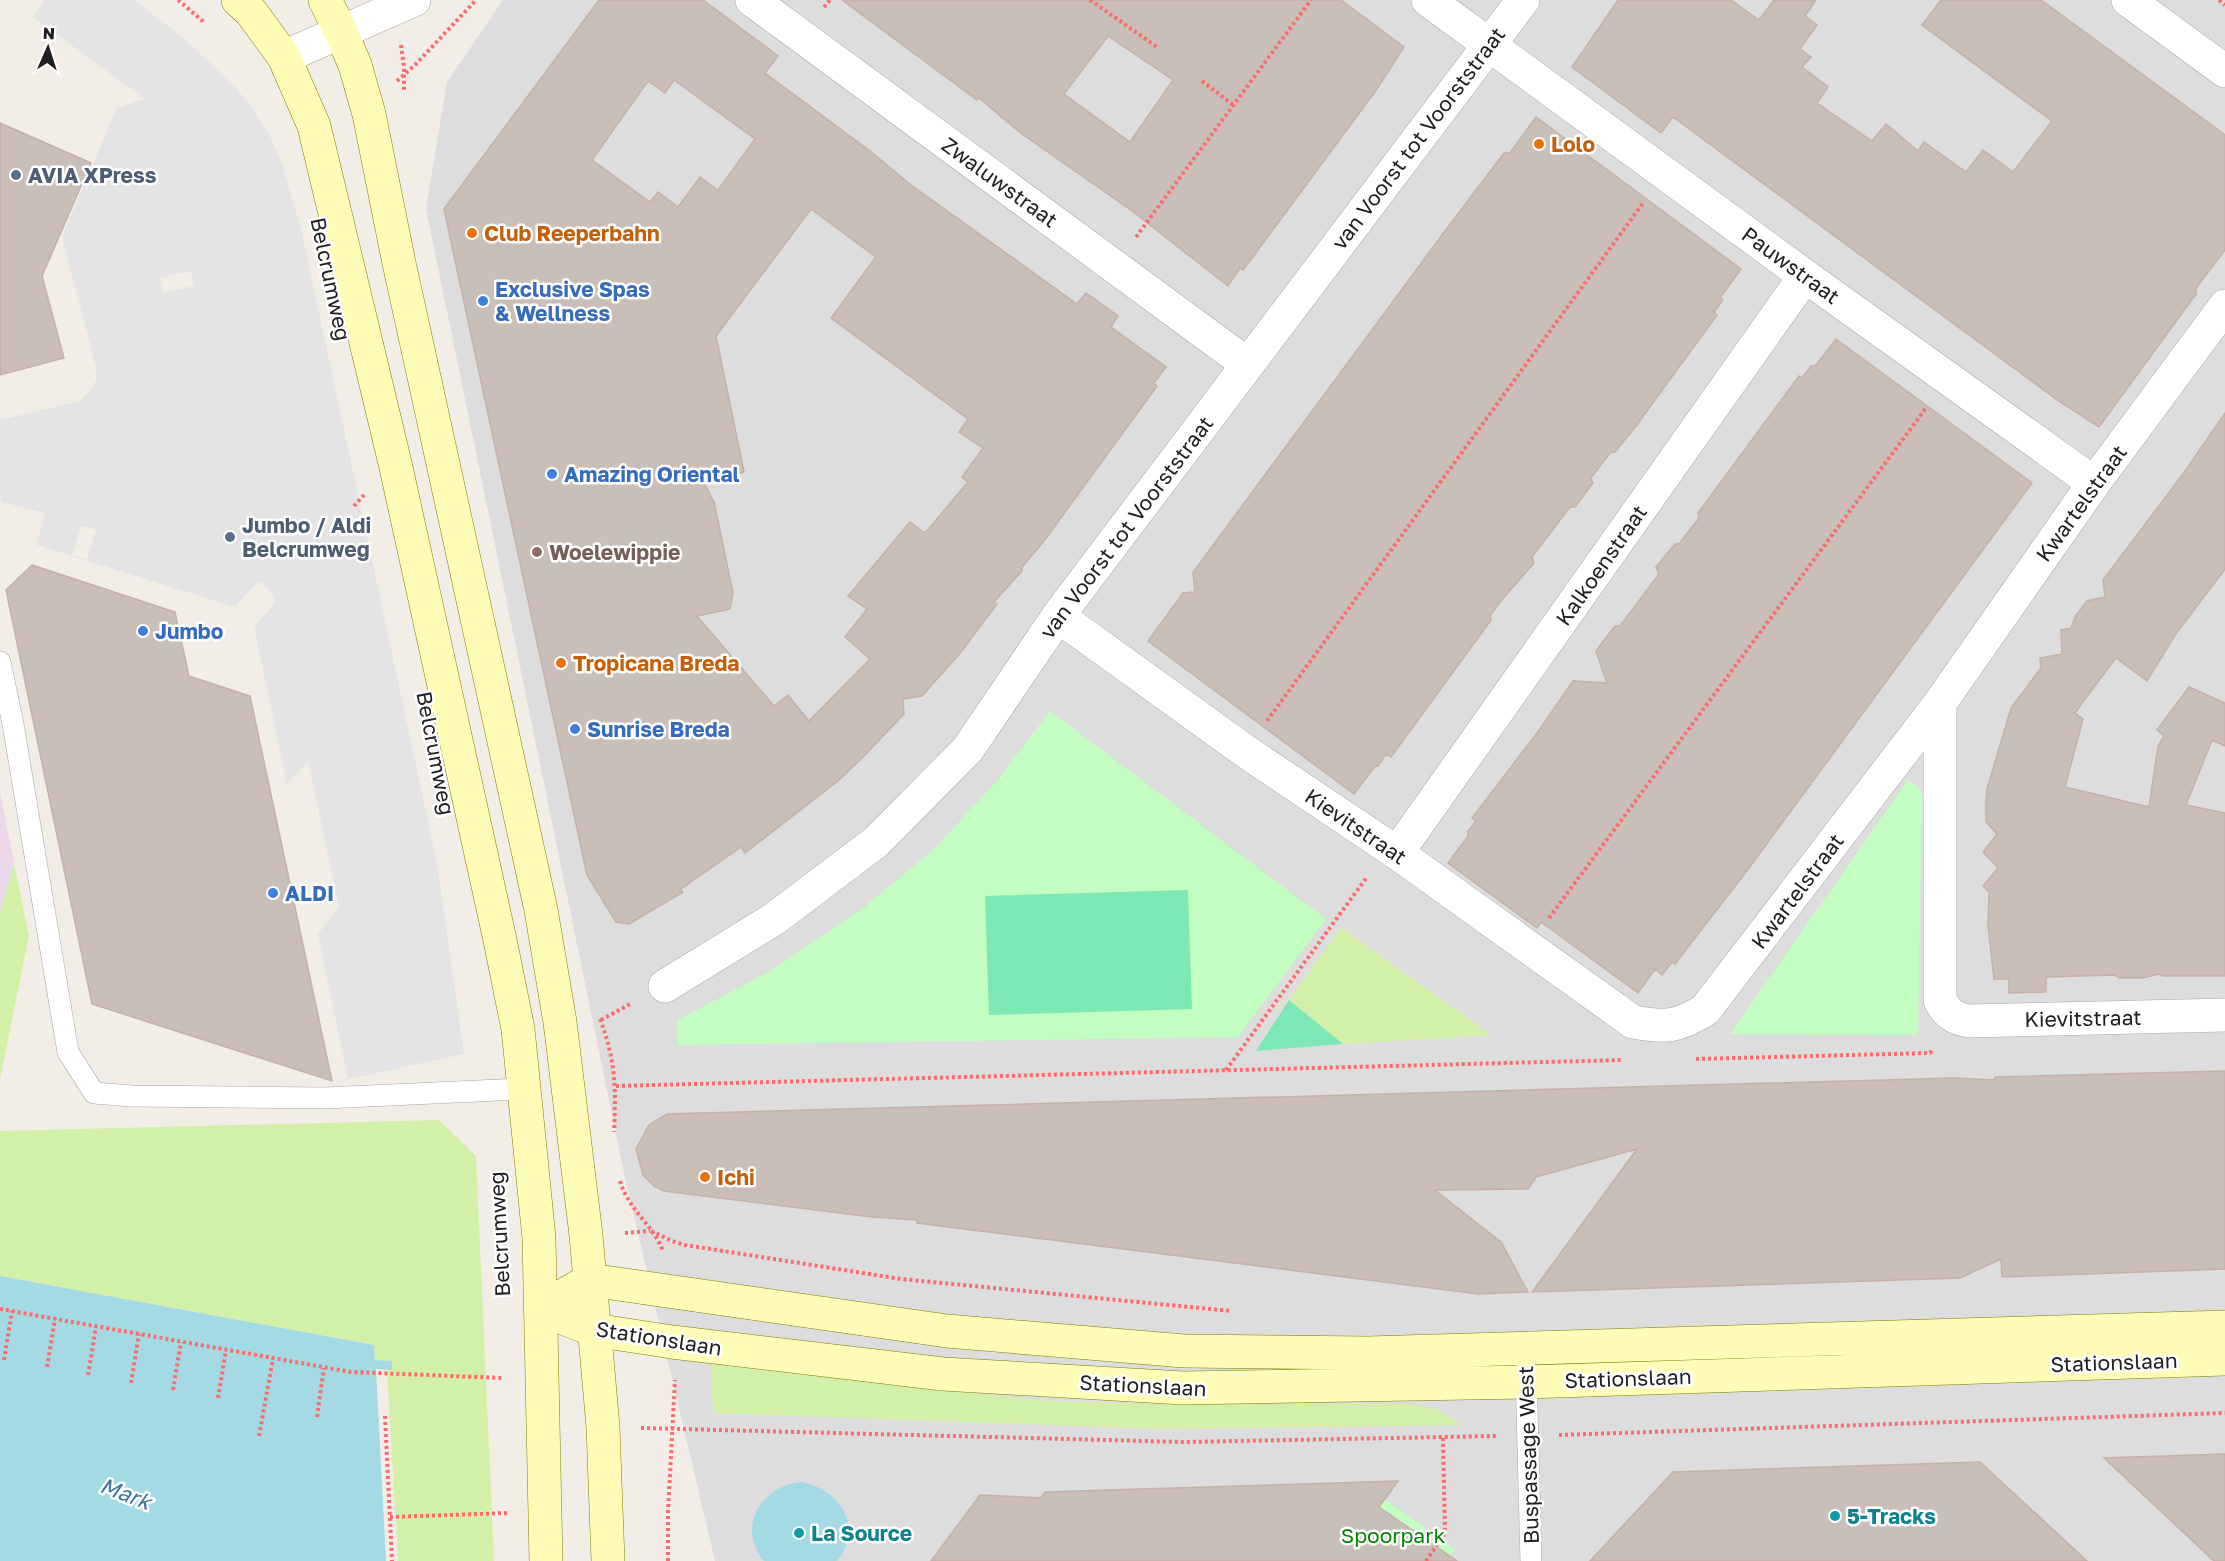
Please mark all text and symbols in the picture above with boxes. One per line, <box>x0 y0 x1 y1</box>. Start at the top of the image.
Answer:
north arrow <box>18 18 78 78</box>
street label: van Voorst tot Voorststraat <box>1326 22 1510 254</box>
text: N <box>42 23 55 43</box>
street label: Zwaluwstraat <box>937 131 1063 233</box>
place label: Lolo <box>1551 131 1595 157</box>
marker: Lolo <box>1532 137 1546 151</box>
place label: AVIA XPress <box>28 162 157 188</box>
marker: AVIA XPress <box>9 168 23 182</box>
street label: Belcrumweg <box>305 215 357 343</box>
place label: Club Reeperbahn <box>484 220 660 246</box>
street label: Pauwstraat <box>1737 221 1845 309</box>
marker: Club Reeperbahn <box>465 226 479 240</box>
place label: Exclusive Spas & Wellness <box>495 276 650 326</box>
marker: Exclusive Spas & Wellness <box>476 294 490 308</box>
street label: van Voorst tot Voorststraat <box>1034 411 1218 643</box>
street label: Kwartelstraat <box>2030 440 2132 566</box>
place label: Amazing Oriental <box>564 461 740 487</box>
marker: Amazing Oriental <box>545 467 559 481</box>
street label: Kalkoenstraat <box>1550 500 1652 630</box>
place label: Jumbo / Aldi Belcrumweg <box>242 512 371 562</box>
marker: Jumbo / Aldi Belcrumweg <box>223 530 237 544</box>
place label: Woelewippie <box>549 539 680 565</box>
marker: Woelewippie <box>530 545 544 559</box>
place label: Jumbo <box>155 618 223 644</box>
marker: Jumbo <box>136 624 150 638</box>
place label: Tropicana Breda <box>573 650 740 676</box>
marker: Tropicana Breda <box>554 656 568 670</box>
street label: Belcrumweg <box>411 689 461 817</box>
place label: Sunrise Breda <box>587 716 730 742</box>
marker: Sunrise Breda <box>568 722 582 736</box>
street label: Kievitstraat <box>1300 782 1412 870</box>
street label: Kwartelstraat <box>1745 828 1849 954</box>
place label: ALDI <box>285 880 334 906</box>
marker: ALDI <box>266 886 280 900</box>
street label: Kievitstraat <box>2024 1004 2142 1032</box>
place label: Ichi <box>717 1164 755 1190</box>
marker: Ichi <box>698 1170 712 1184</box>
street label: Belcrumweg <box>483 1171 515 1297</box>
street label: Stationslaan <box>594 1315 724 1361</box>
street label: Stationslaan <box>2050 1347 2178 1377</box>
street label: Stationslaan <box>1564 1363 1692 1393</box>
street label: Buspassage West <box>1512 1366 1544 1544</box>
street label: Stationslaan <box>1079 1369 1207 1401</box>
water label: Mark <box>97 1471 158 1516</box>
place label: 5-Tracks <box>1847 1503 1936 1529</box>
marker: 5-Tracks <box>1828 1509 1842 1523</box>
place label: La Source <box>811 1520 912 1546</box>
park label: Spoorpark <box>1341 1522 1445 1548</box>
marker: La Source <box>792 1526 806 1540</box>

